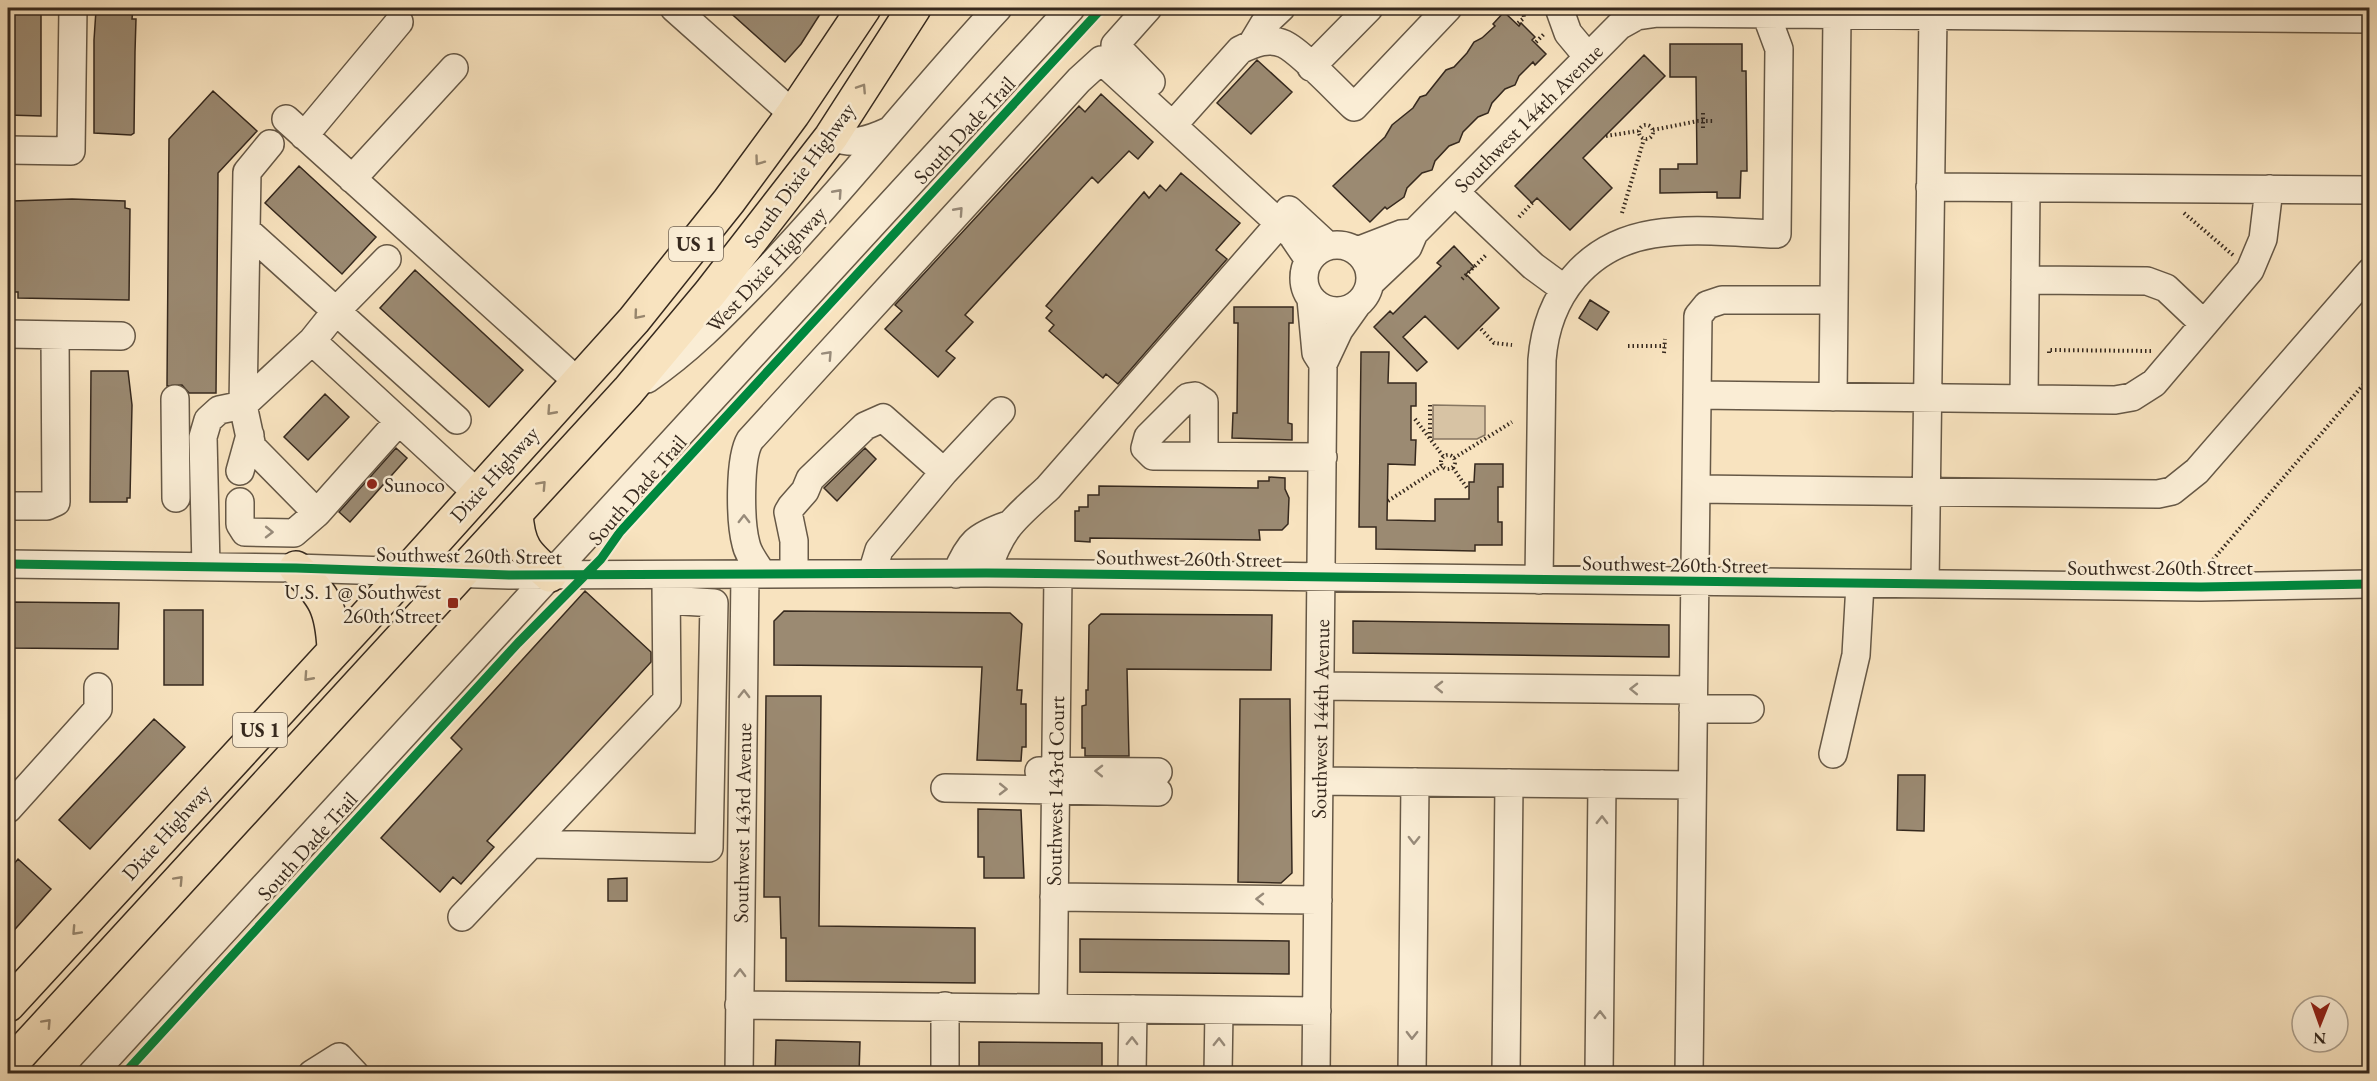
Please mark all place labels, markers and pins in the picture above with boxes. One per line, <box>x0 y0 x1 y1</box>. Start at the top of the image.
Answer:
place label: Sunoco <box>384 471 445 498</box>
marker: Sunoco <box>365 477 379 491</box>
place label: U.S. 1 @ Southwest 260th Street <box>284 578 441 629</box>
marker: U.S. 1 @ Southwest 260th Street <box>446 596 460 610</box>

